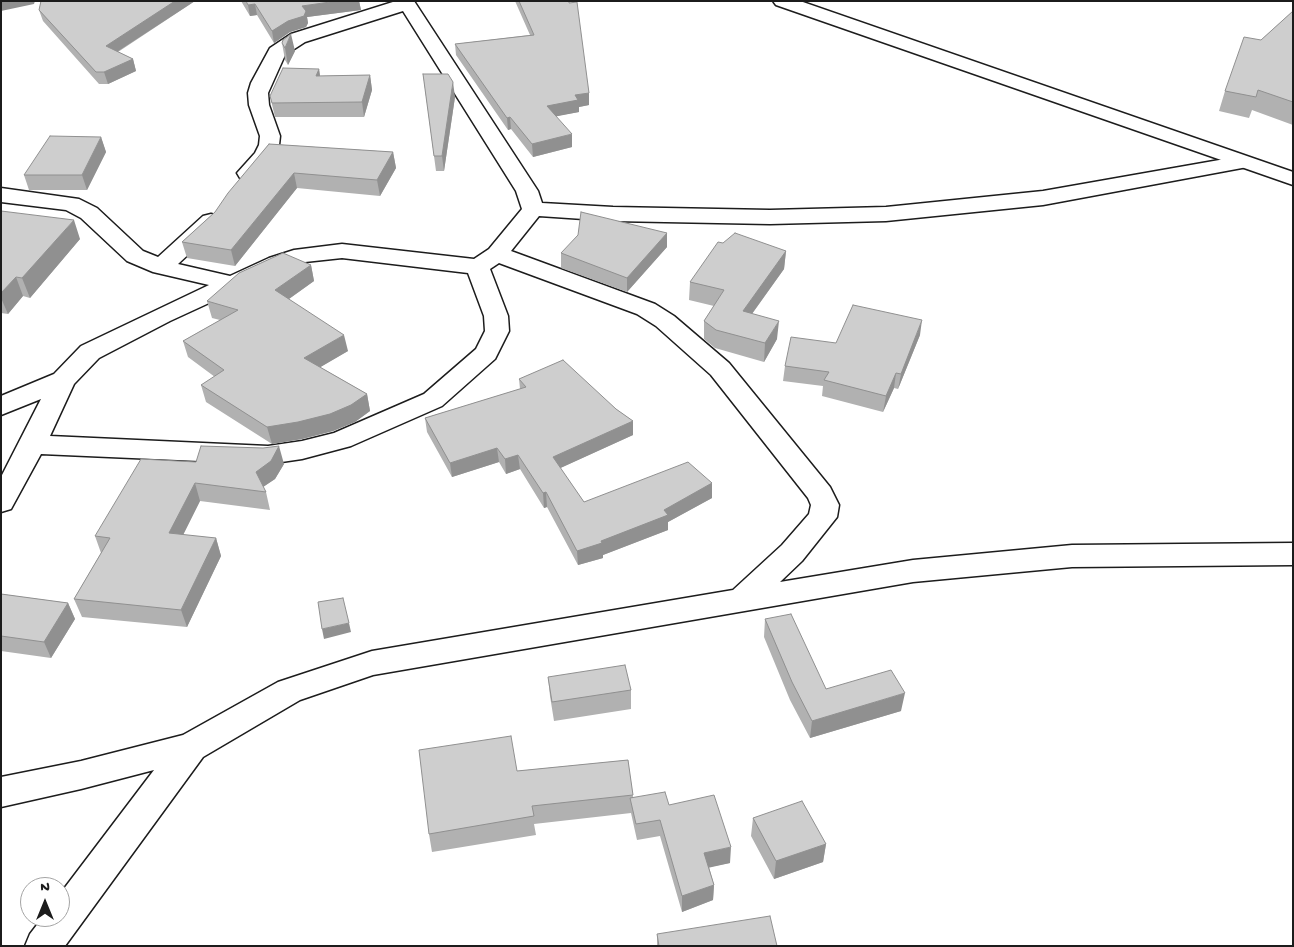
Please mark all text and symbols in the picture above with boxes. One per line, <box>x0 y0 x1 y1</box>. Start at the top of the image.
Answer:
north arrow <box>20 877 70 927</box>
text: N <box>40 879 50 896</box>

